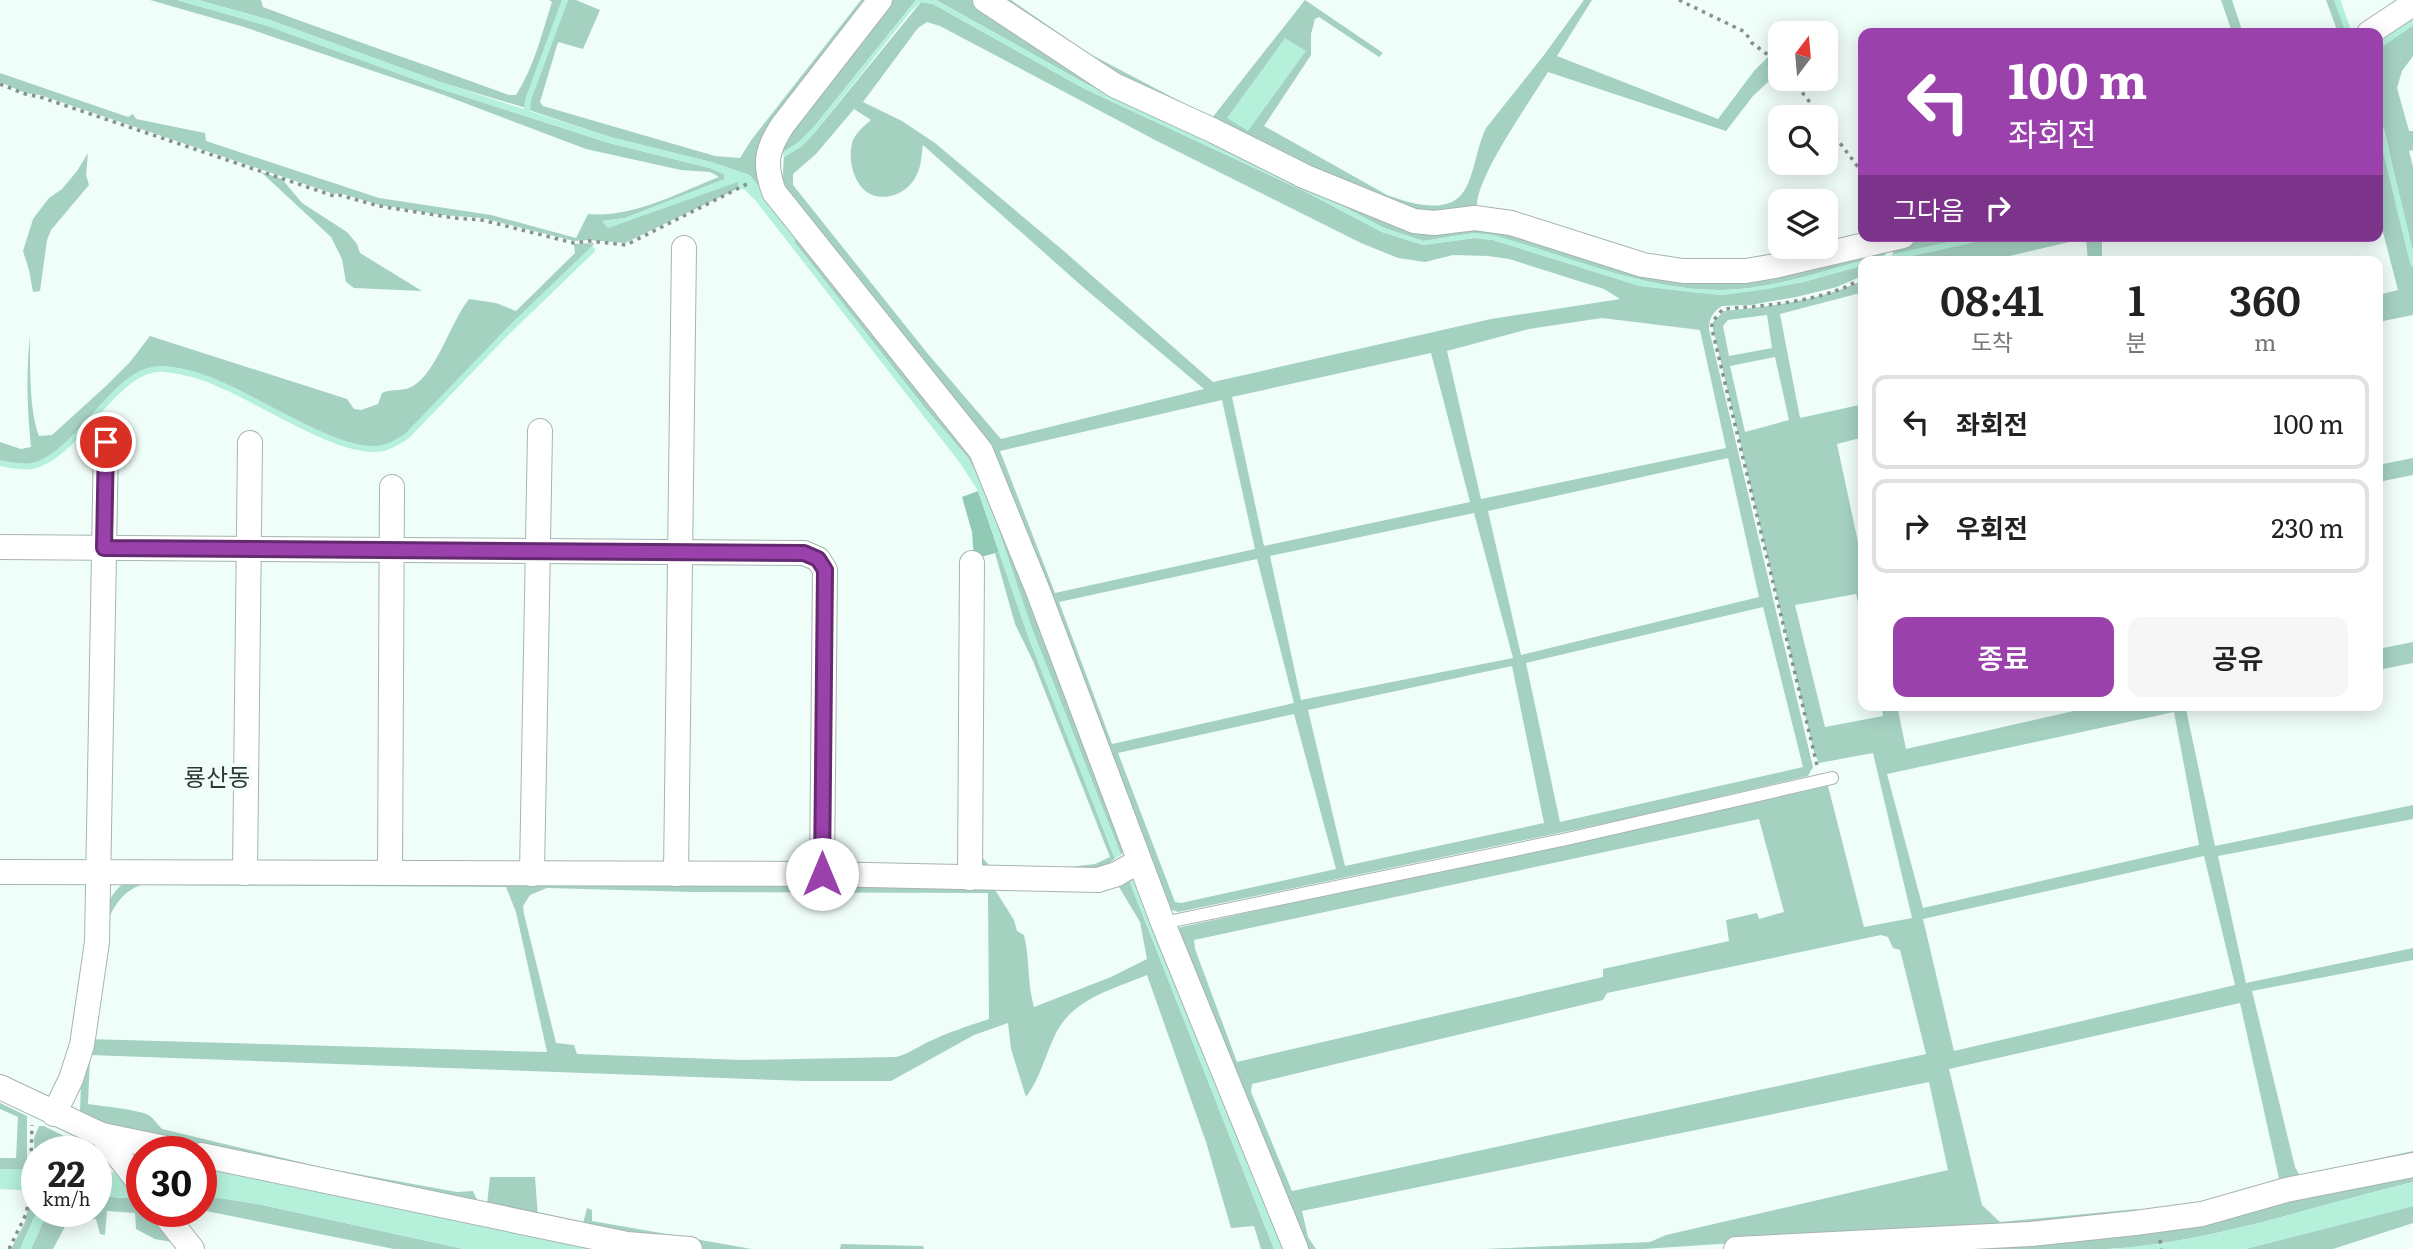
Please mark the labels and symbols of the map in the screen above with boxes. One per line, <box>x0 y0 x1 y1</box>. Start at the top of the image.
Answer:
north arrow <box>1768 21 1838 91</box>
pin <box>76 412 136 472</box>
district label: 룡산동 <box>184 758 250 793</box>
position arrow <box>785 837 859 911</box>
speed limit sign: 30 <box>126 1136 217 1227</box>

